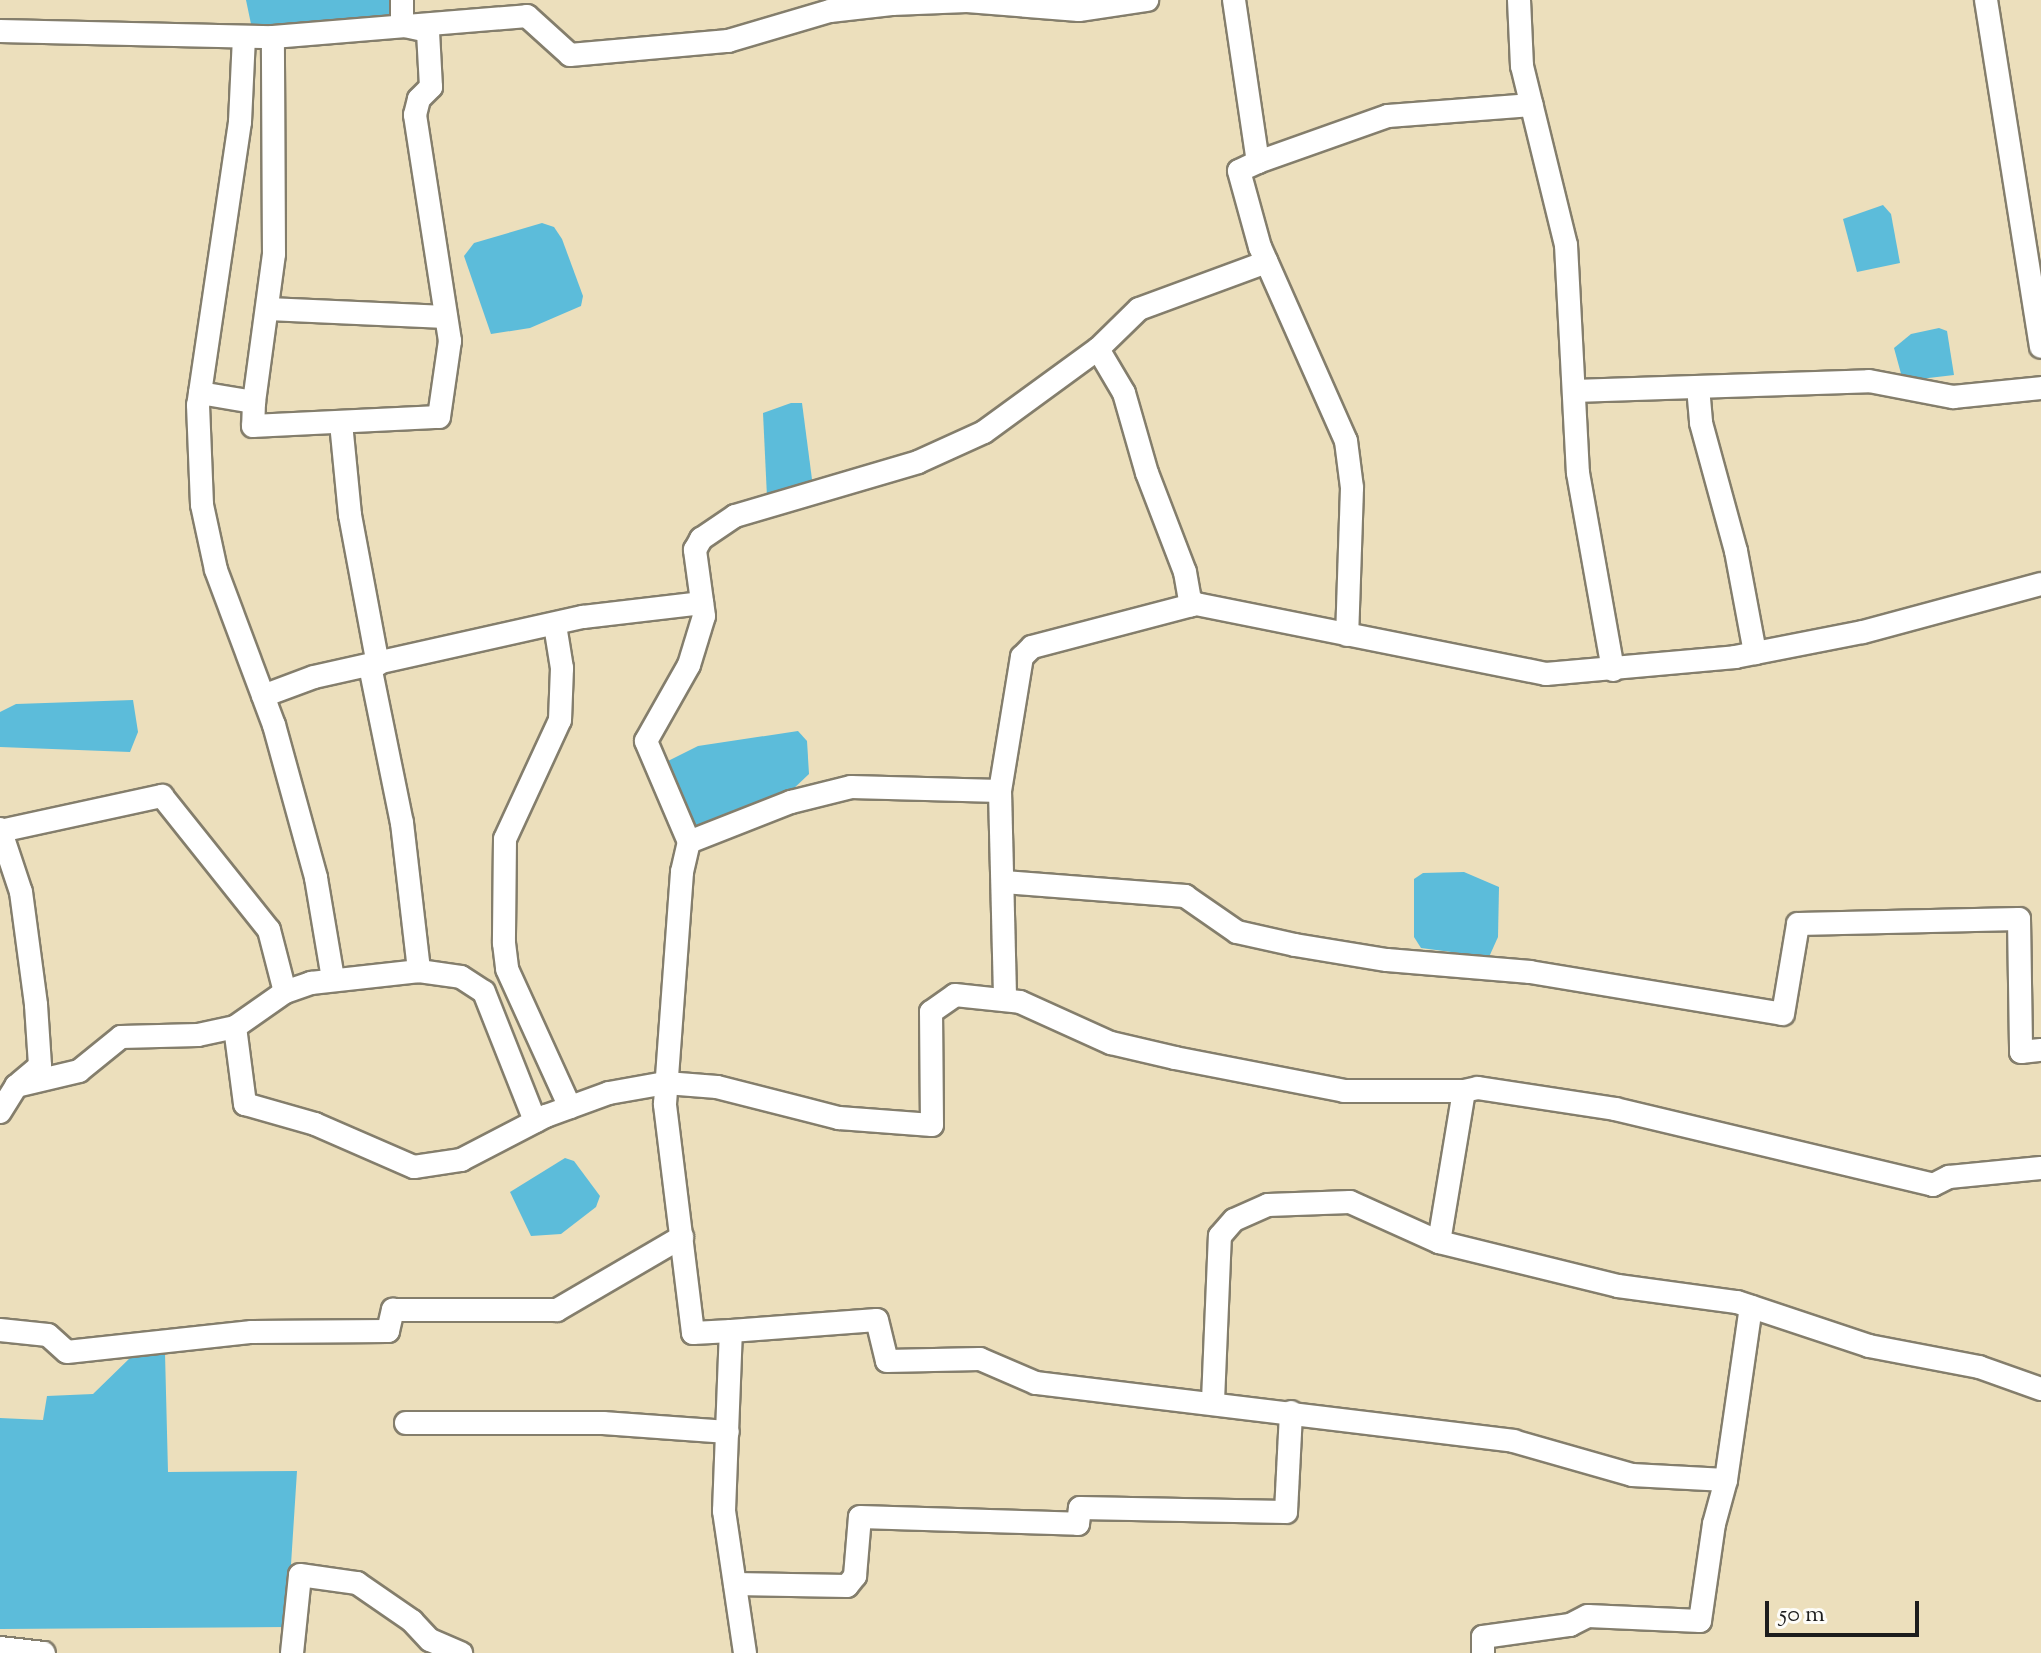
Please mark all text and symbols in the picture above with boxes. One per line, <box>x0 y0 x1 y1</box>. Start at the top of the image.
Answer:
scale bar <box>1769 1585 1923 1635</box>
text: 50 m <box>1779 1598 1825 1632</box>

